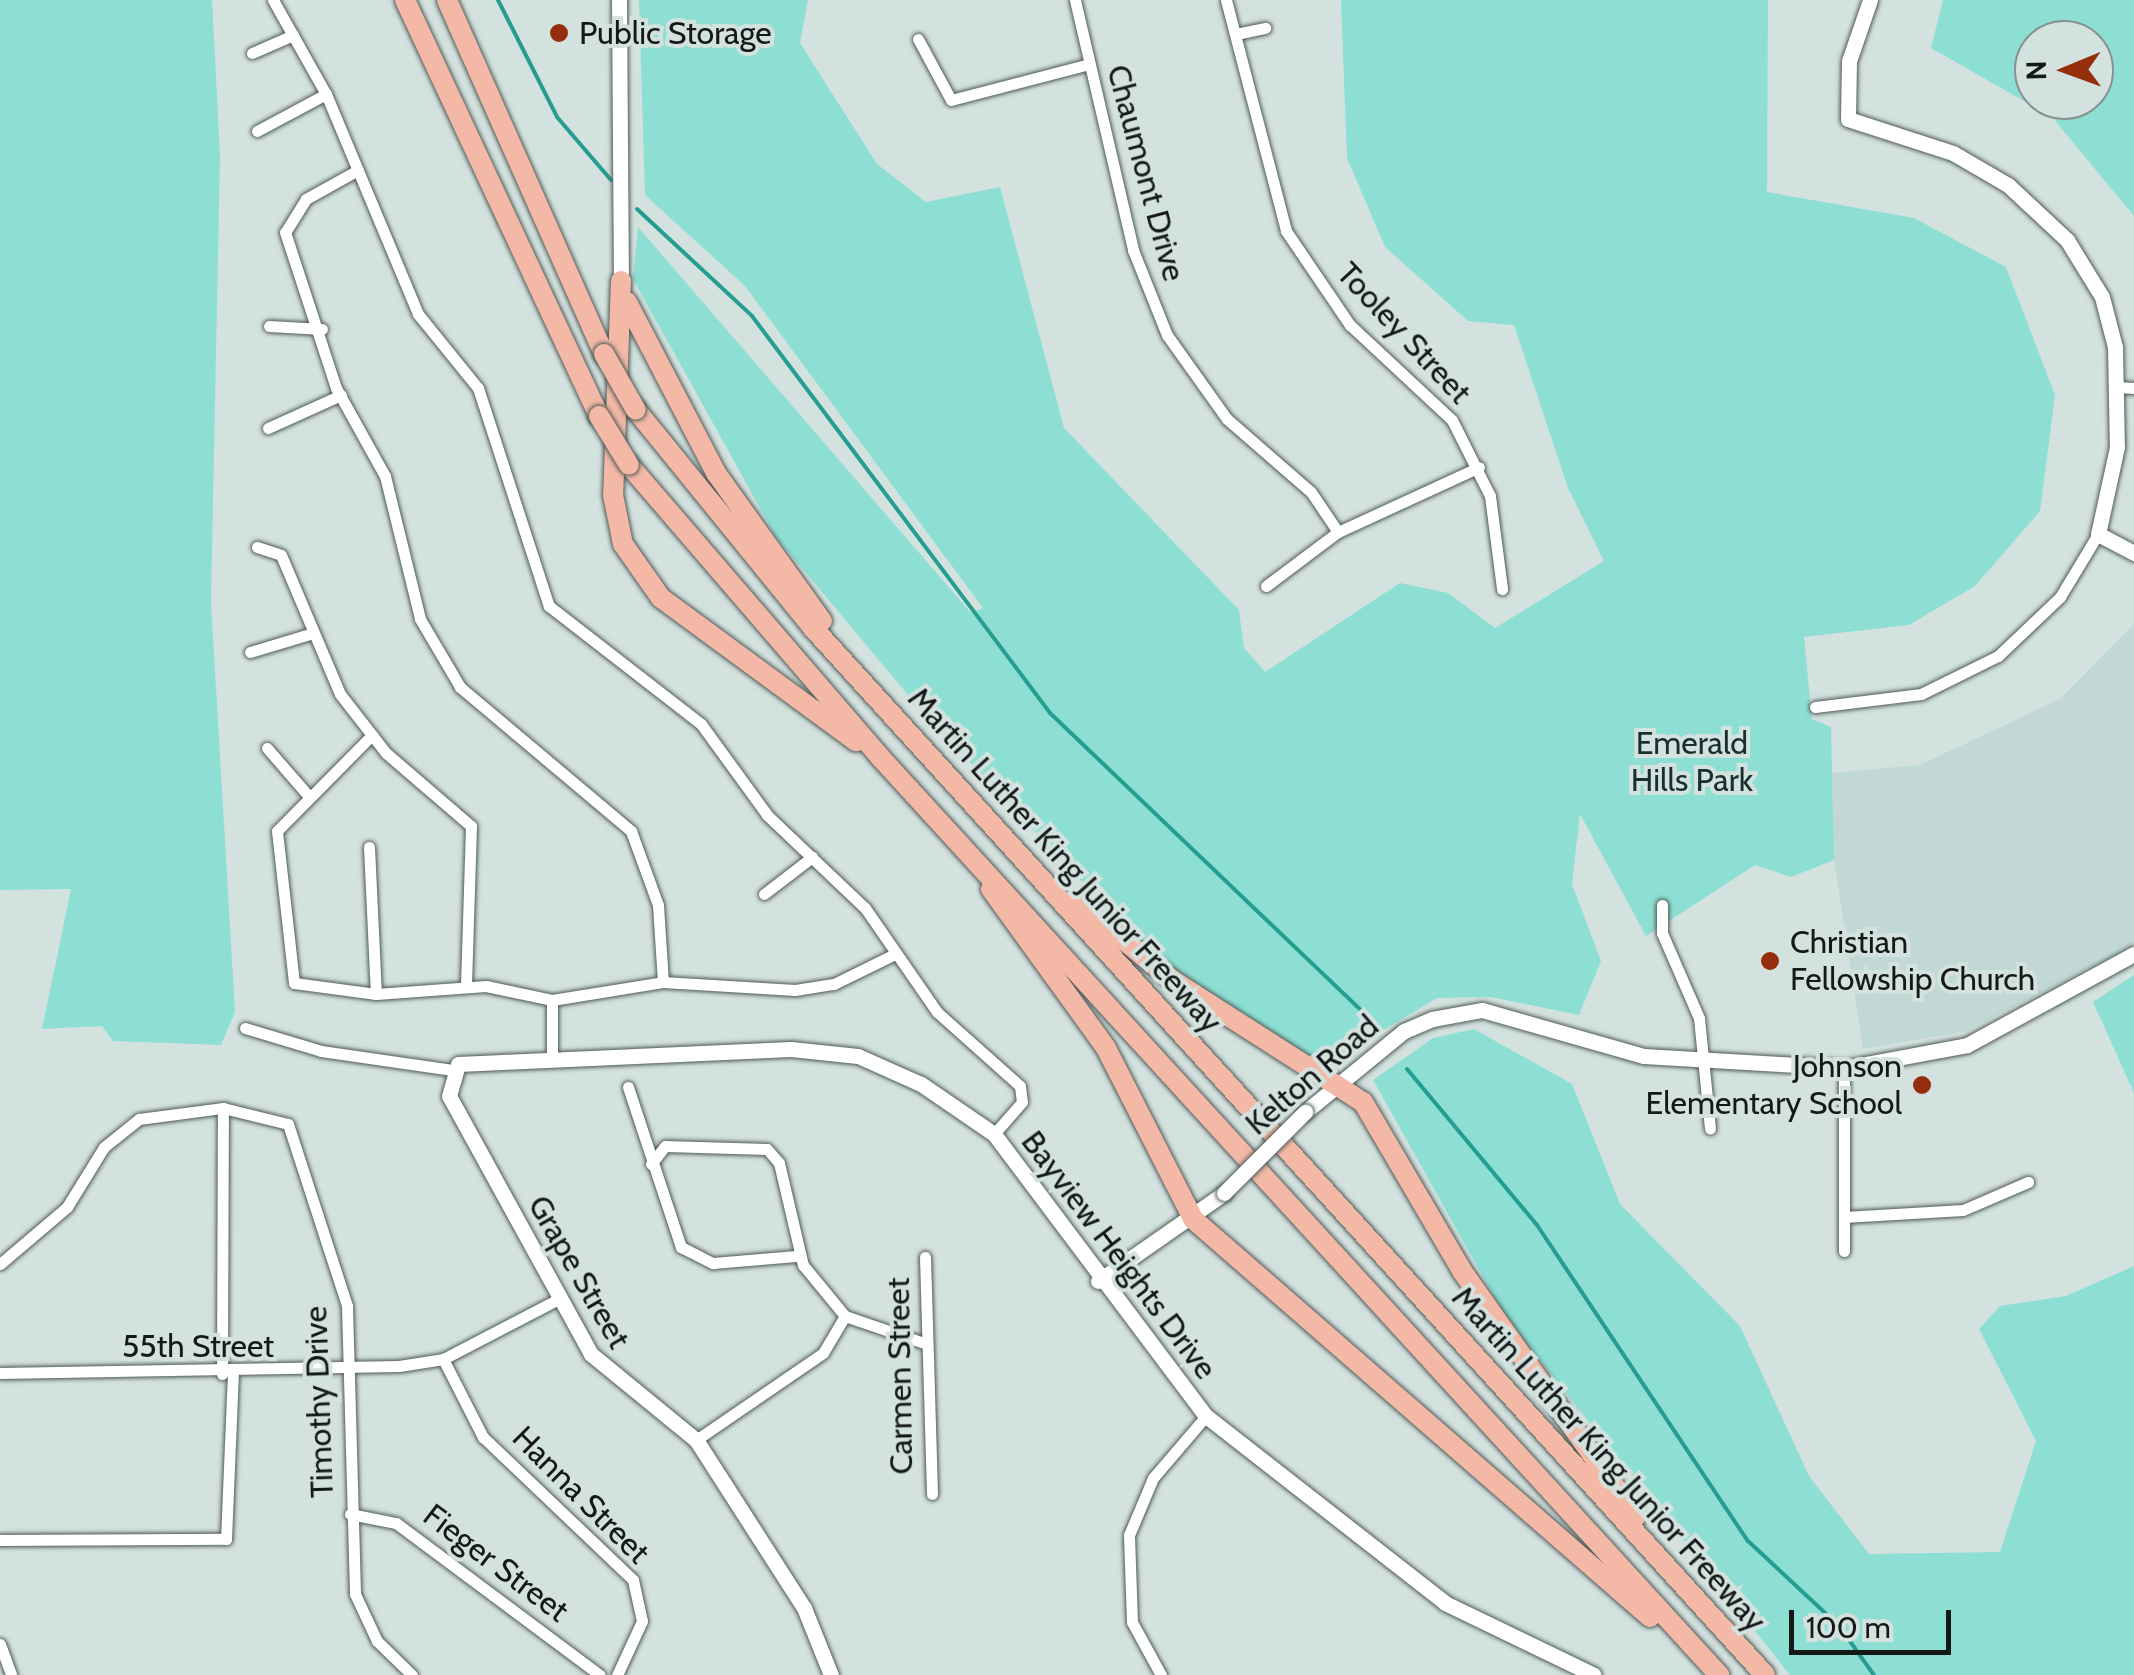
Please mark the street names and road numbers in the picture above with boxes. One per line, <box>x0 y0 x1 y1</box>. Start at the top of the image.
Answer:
street label: Chaumont Drive <box>1099 61 1193 285</box>
street label: Tooley Street <box>1329 254 1479 412</box>
street label: Martin Luther King Junior Freeway <box>900 680 1230 1040</box>
street label: Kelton Road <box>1238 1007 1386 1143</box>
street label: Bayview Heights Drive <box>1013 1123 1225 1387</box>
street label: Grape Street <box>520 1189 638 1355</box>
street label: Carmen Street <box>879 1277 921 1475</box>
street label: Martin Luther King Junior Freeway <box>1444 1279 1774 1639</box>
street label: Timothy Drive <box>296 1305 342 1499</box>
street label: 55th Street <box>122 1327 274 1365</box>
street label: Hanna Street <box>504 1418 658 1572</box>
street label: Fieger Street <box>416 1496 576 1630</box>

